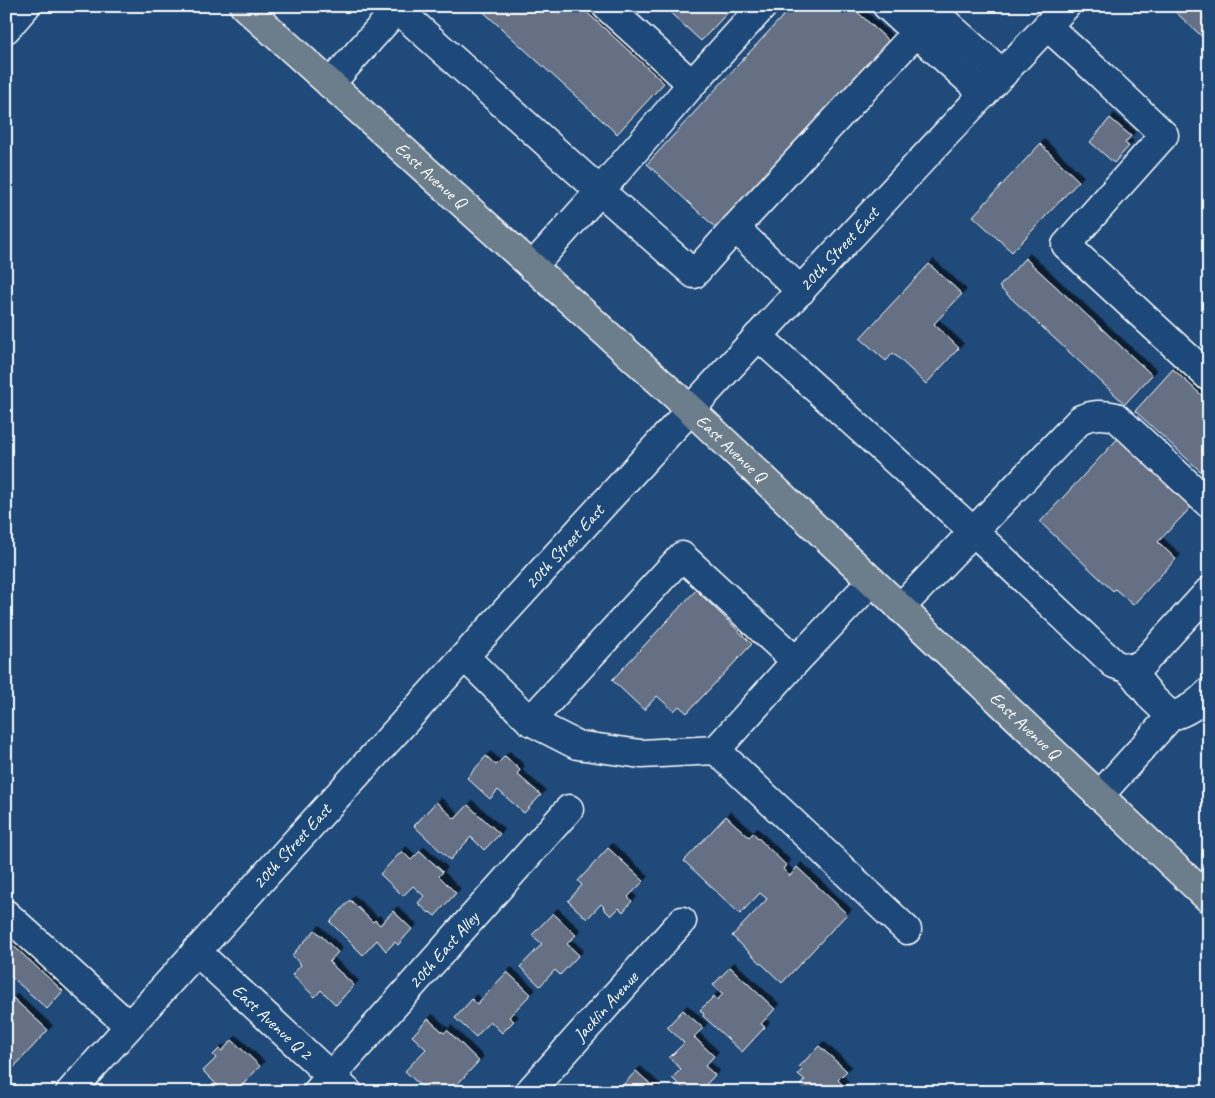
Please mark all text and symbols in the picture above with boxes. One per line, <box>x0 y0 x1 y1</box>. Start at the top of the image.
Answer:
street label: East Avenue Q <box>391 137 473 214</box>
street label: 20th Street East <box>794 201 885 296</box>
street label: East Avenue Q <box>692 410 773 488</box>
street label: 20th Street East <box>520 498 610 594</box>
street label: East Avenue Q <box>985 687 1066 765</box>
street label: 20th Street East <box>248 798 337 893</box>
street label: 20th East Alley <box>403 906 485 993</box>
street label: Jacklin Avenue <box>568 966 644 1047</box>
street label: East Avenue Q 2 <box>228 979 318 1066</box>

